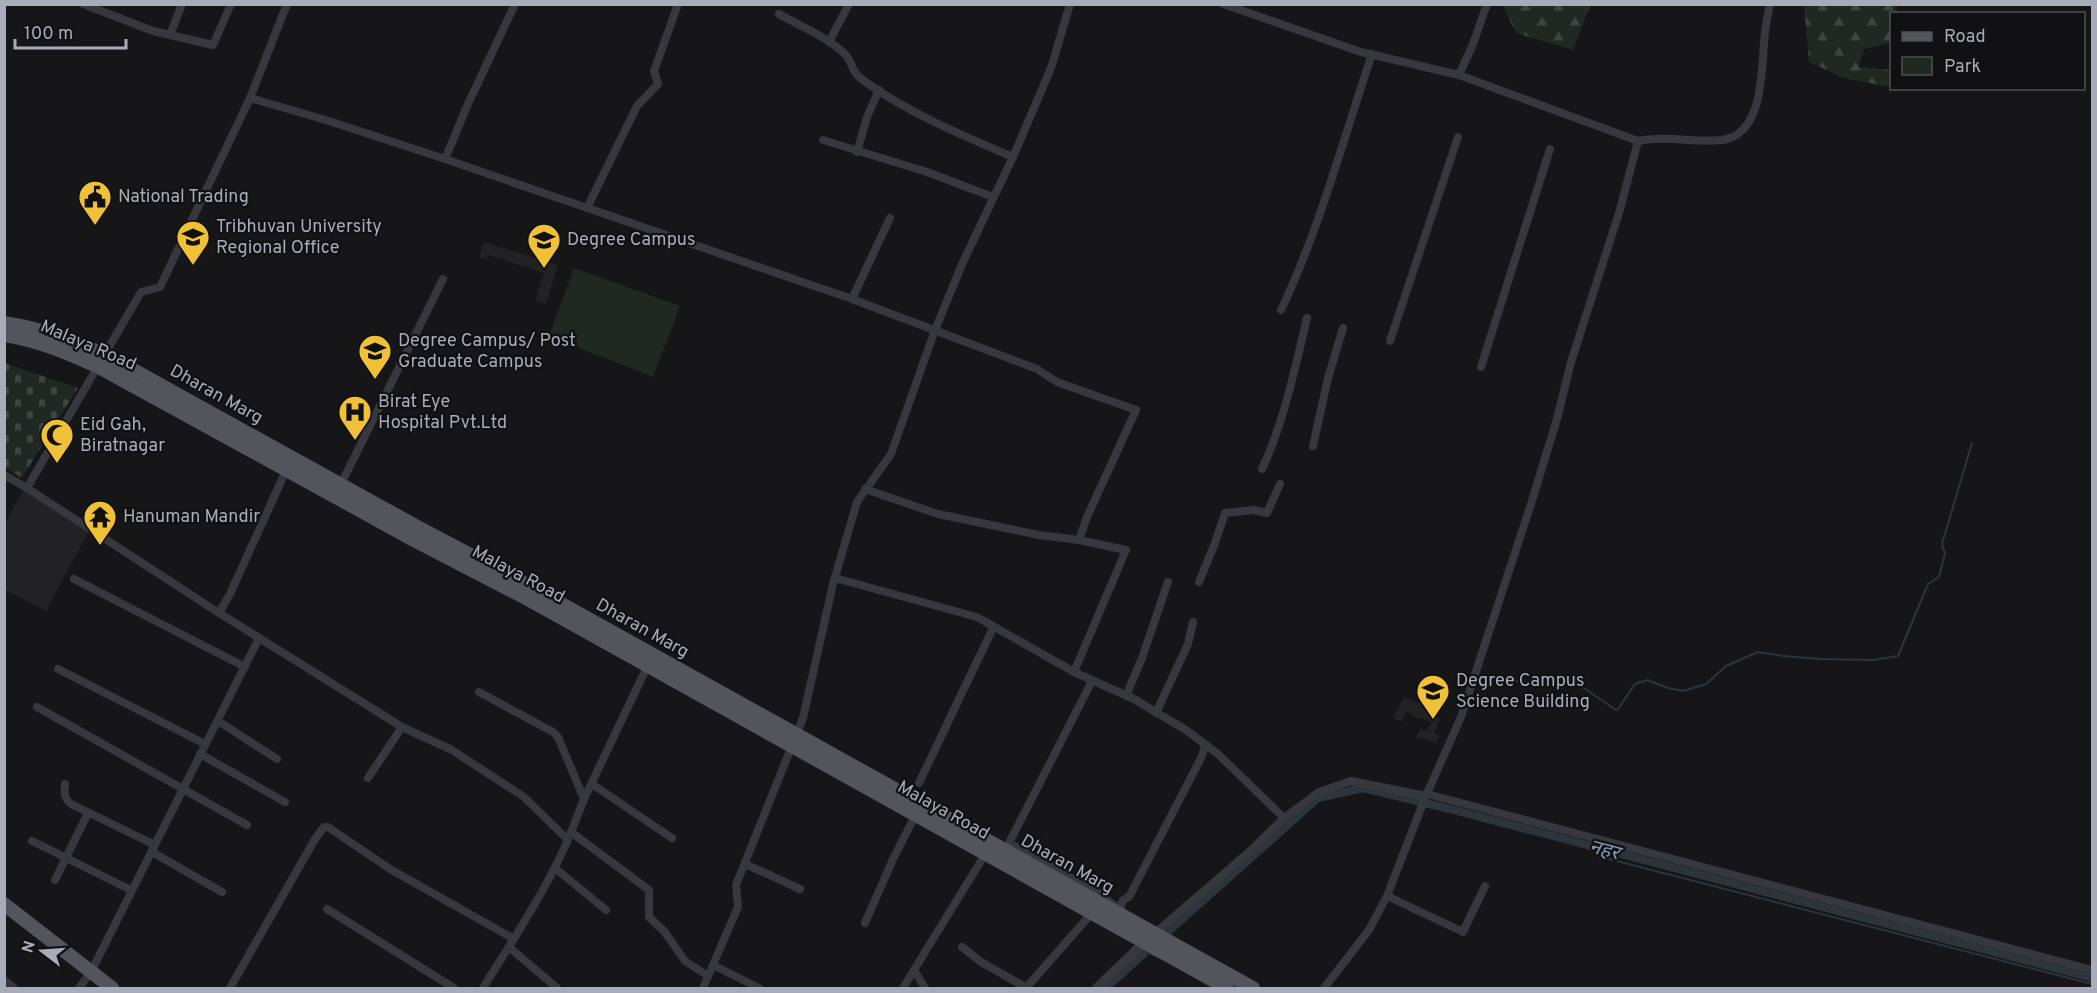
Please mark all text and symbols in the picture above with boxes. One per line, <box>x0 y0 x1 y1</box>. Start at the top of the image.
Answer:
scale bar <box>15 12 126 50</box>
legend <box>1890 12 2085 90</box>
text: 100 m <box>24 23 73 46</box>
text: Road <box>1944 26 1986 49</box>
text: Park <box>1944 56 1981 79</box>
public building icon: National Trading <box>77 179 113 226</box>
place label: National Trading <box>118 186 249 209</box>
place label: Tribhuvan University Regional Office <box>216 216 382 260</box>
school or university icon: Tribhuvan University Regional Office <box>175 219 211 266</box>
school or university icon: Degree Campus <box>526 222 562 269</box>
place label: Degree Campus <box>567 229 695 252</box>
street label: Malaya Road <box>37 315 139 377</box>
place label: Degree Campus/ Post Graduate Campus <box>398 330 576 374</box>
school or university icon: Degree Campus/ Post Graduate Campus <box>357 333 393 380</box>
street label: Dharan Marg <box>165 360 267 430</box>
place label: Birat Eye Hospital Pvt.Ltd <box>378 391 507 435</box>
hospital icon: Birat Eye Hospital Pvt.Ltd <box>337 394 373 441</box>
place label: Eid Gah, Biratnagar <box>80 414 165 458</box>
mosque icon: Eid Gah, Biratnagar <box>39 417 75 464</box>
temple icon: Hanuman Mandir <box>82 499 118 546</box>
place label: Hanuman Mandir <box>123 506 260 529</box>
street label: Malaya Road <box>468 541 568 609</box>
street label: Dharan Marg <box>591 594 693 664</box>
place label: Degree Campus Science Building <box>1456 670 1590 714</box>
school or university icon: Degree Campus Science Building <box>1415 673 1451 720</box>
street label: Malaya Road <box>893 776 993 846</box>
street label: Dharan Marg <box>1016 830 1118 900</box>
water label: नहर <box>1586 835 1625 868</box>
north arrow <box>12 921 72 981</box>
text: N <box>18 939 41 956</box>

